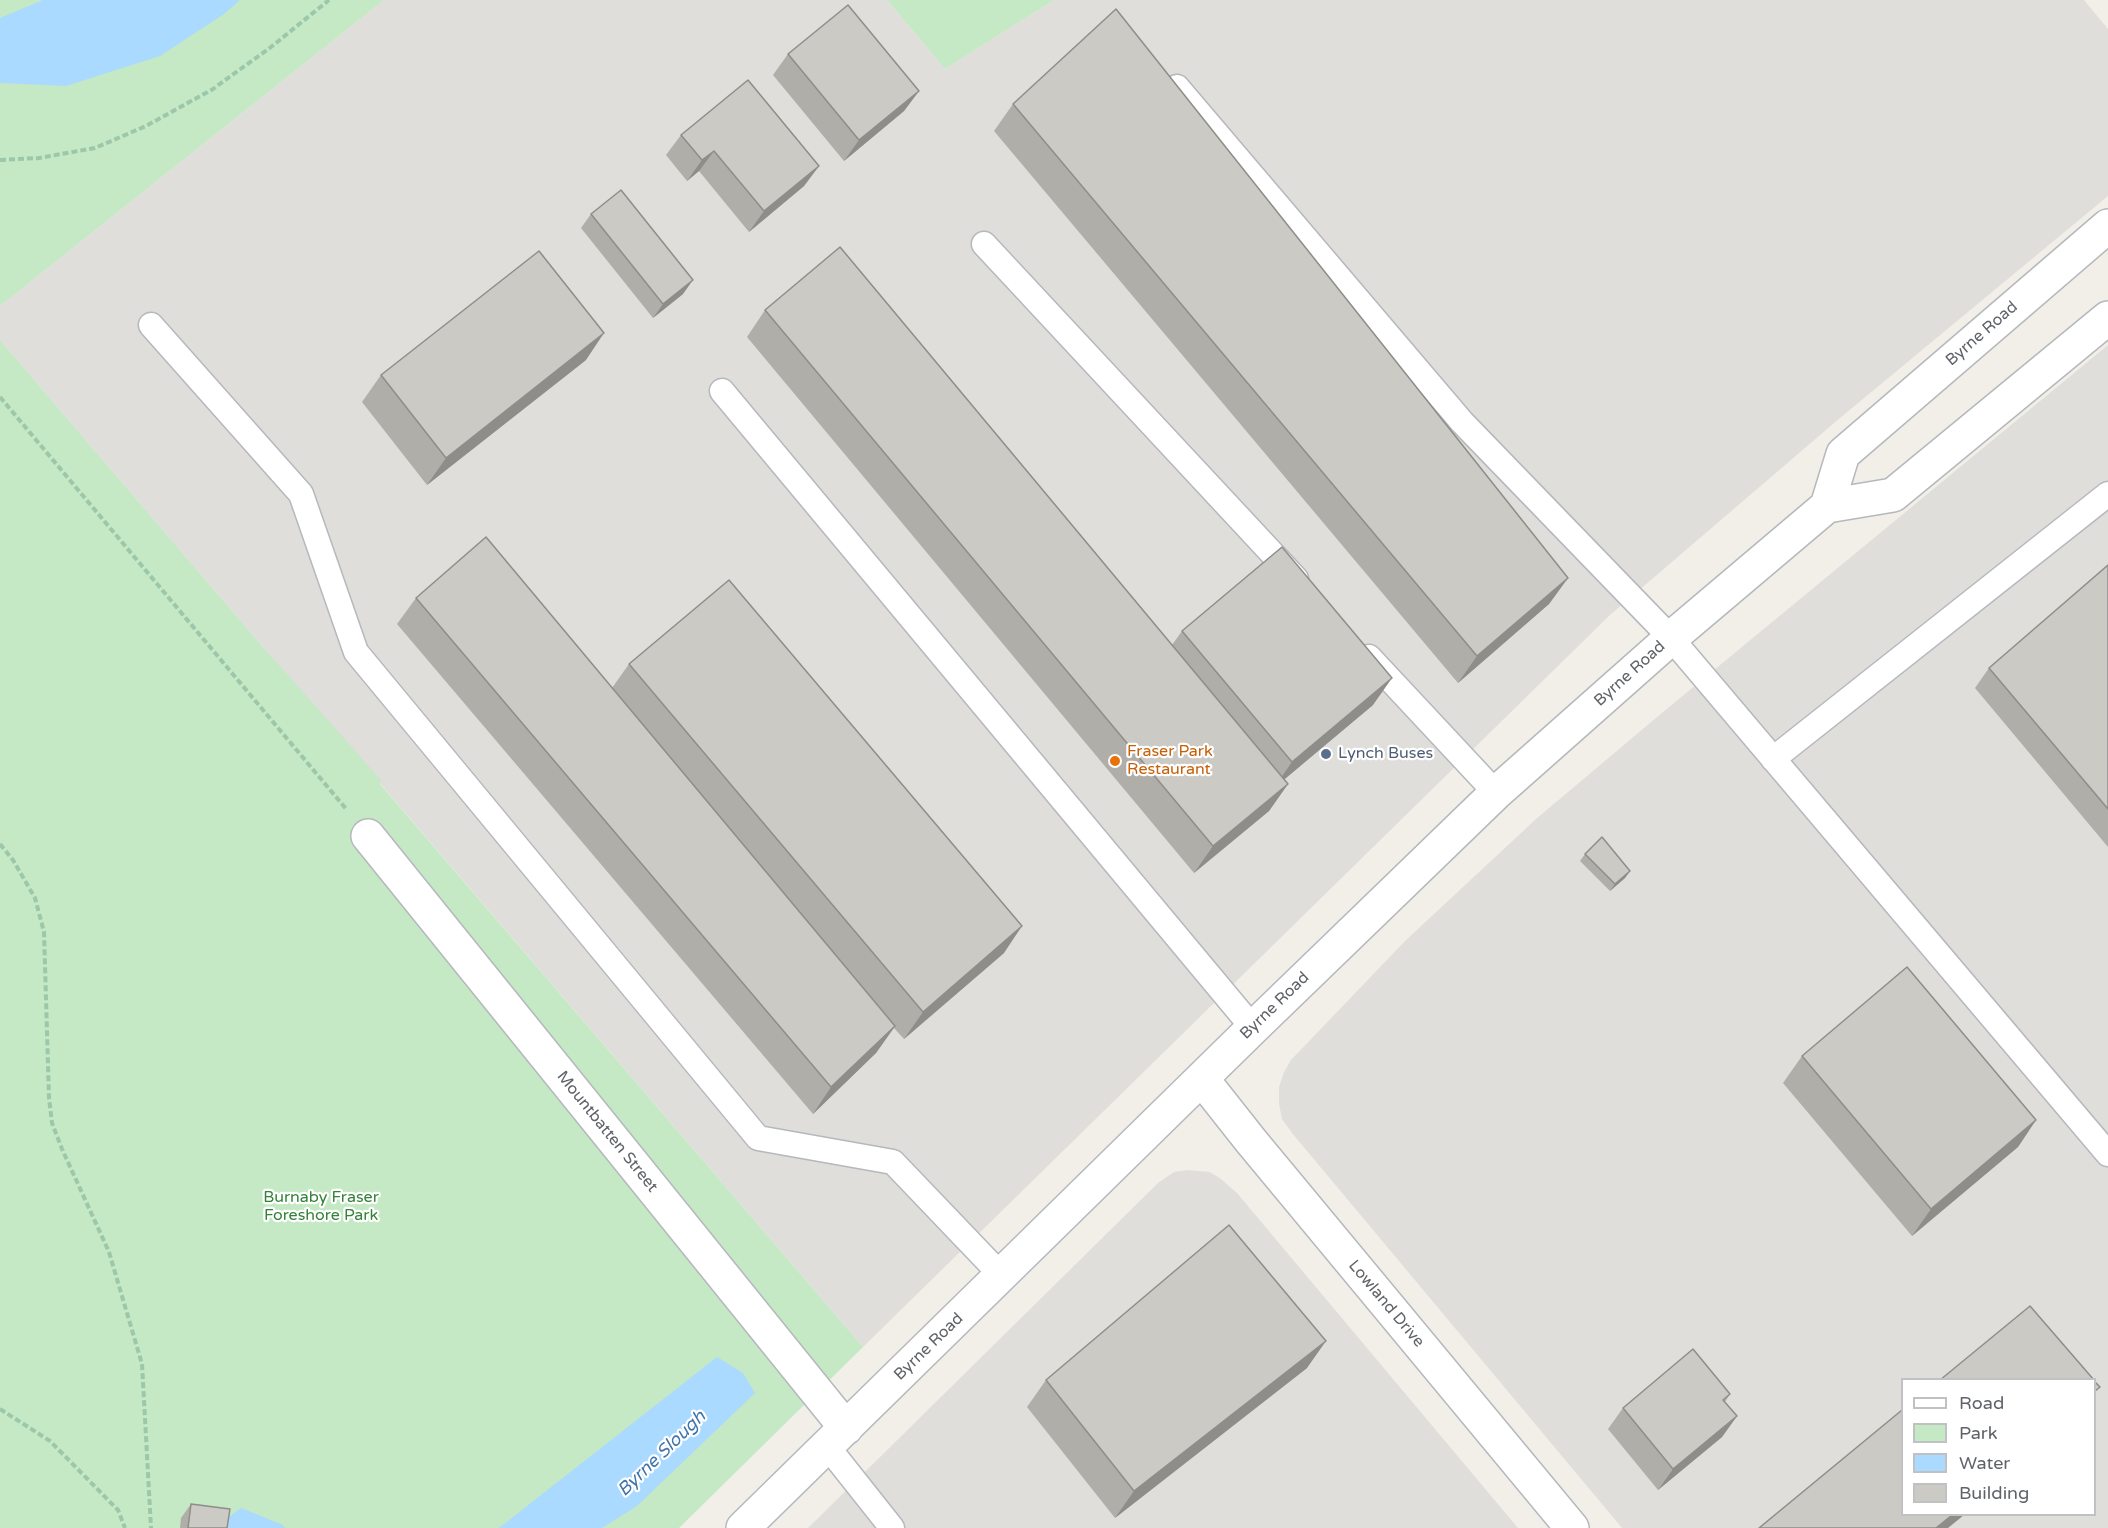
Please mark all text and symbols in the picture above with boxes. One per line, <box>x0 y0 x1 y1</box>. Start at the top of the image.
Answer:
street label: Byrne Road <box>1942 298 2022 370</box>
street label: Byrne Road <box>1591 637 1669 711</box>
place label: Fraser Park Restaurant <box>1127 742 1213 780</box>
place label: Lynch Buses <box>1338 744 1433 764</box>
marker: Lynch Buses <box>1319 747 1333 761</box>
marker: Fraser Park Restaurant <box>1108 754 1122 768</box>
street label: Byrne Road <box>1236 968 1314 1044</box>
street label: Mountbatten Street <box>552 1068 662 1196</box>
park label: Burnaby Fraser Foreshore Park <box>263 1188 379 1226</box>
street label: Lowland Drive <box>1344 1257 1428 1351</box>
street label: Byrne Road <box>890 1309 968 1385</box>
legend <box>1901 1378 2096 1516</box>
text: Road <box>1959 1392 2004 1414</box>
water label: Byrne Slough <box>613 1407 711 1501</box>
text: Park <box>1959 1422 1997 1444</box>
text: Water <box>1959 1452 2010 1474</box>
text: Building <box>1959 1482 2029 1504</box>

